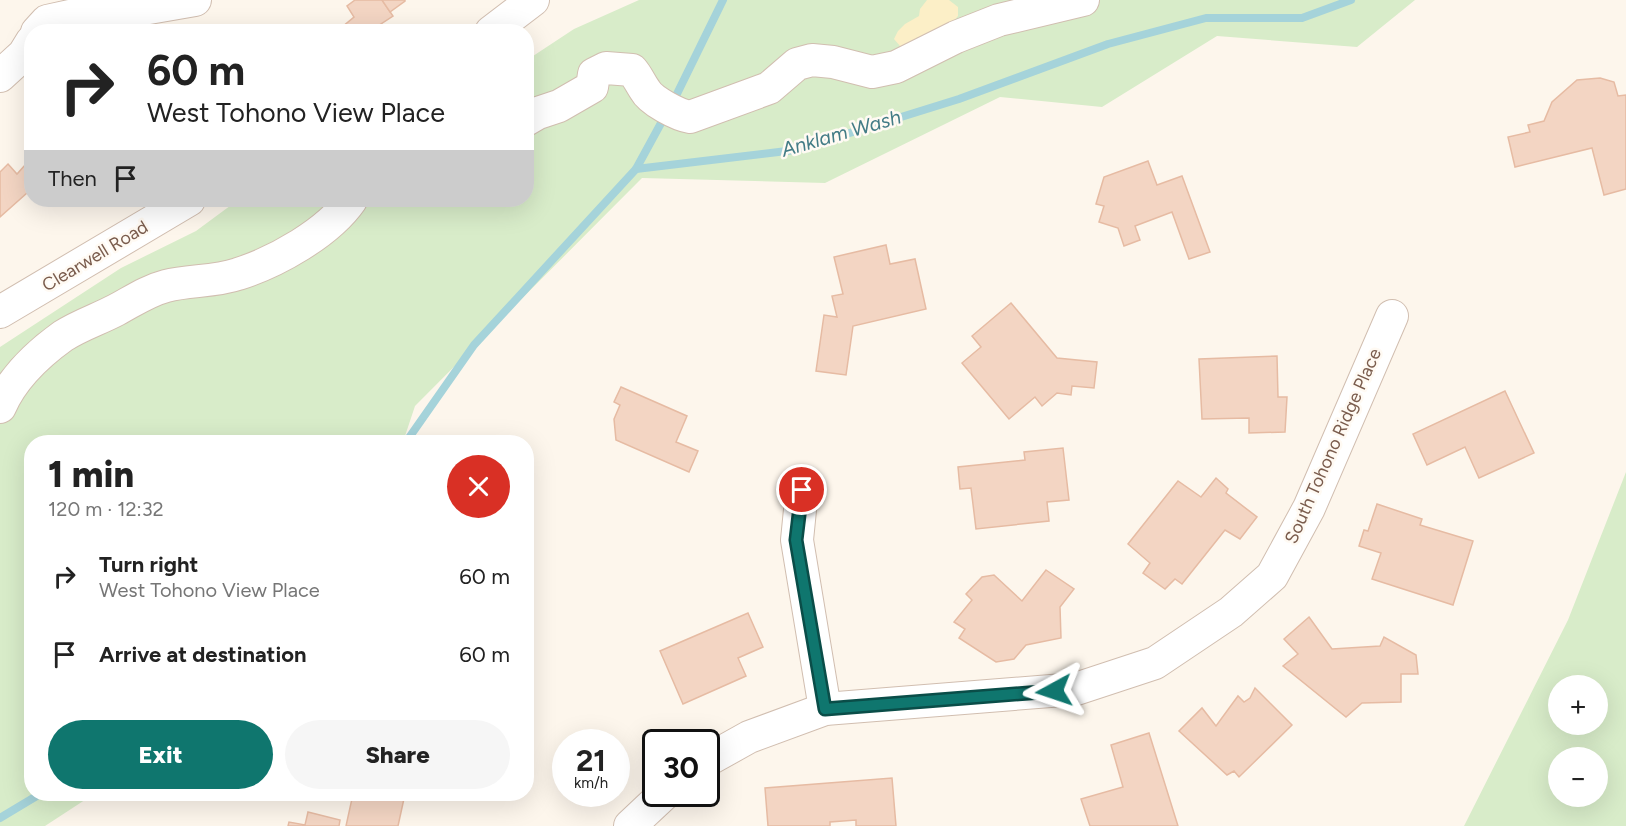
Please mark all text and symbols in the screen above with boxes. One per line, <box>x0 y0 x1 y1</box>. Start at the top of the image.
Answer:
text: 60 m <box>147 45 245 96</box>
icon: right <box>48 48 126 126</box>
text: West Tohono View Place <box>147 96 445 129</box>
water label: Anklam Wash <box>777 104 904 162</box>
icon: arrive <box>109 162 142 195</box>
text: Then <box>48 165 97 192</box>
street label: Clearwell Road <box>38 216 152 296</box>
street label: South Tohono Ridge Place <box>1280 345 1386 547</box>
text: 1 min <box>48 453 134 496</box>
button: close <box>447 455 510 518</box>
pin <box>776 464 827 515</box>
icon: arrive <box>785 473 818 506</box>
text: 120 m · 12:32 <box>48 497 164 521</box>
text: Turn right <box>99 551 198 578</box>
icon: right <box>48 560 81 593</box>
text: 60 m <box>459 563 510 590</box>
text: West Tohono View Place <box>99 578 320 602</box>
icon: arrive <box>48 638 81 671</box>
text: Arrive at destination <box>99 641 307 668</box>
text: 60 m <box>459 641 510 668</box>
position arrow <box>1022 659 1086 723</box>
map controls <box>1548 675 1608 807</box>
button: + <box>1548 675 1608 735</box>
button: Exit <box>48 720 273 789</box>
button: Share <box>285 720 510 789</box>
speed limit sign: 30 <box>642 729 720 807</box>
text: 21 <box>576 742 606 779</box>
button: − <box>1548 747 1608 807</box>
text: km/h <box>574 774 608 792</box>

